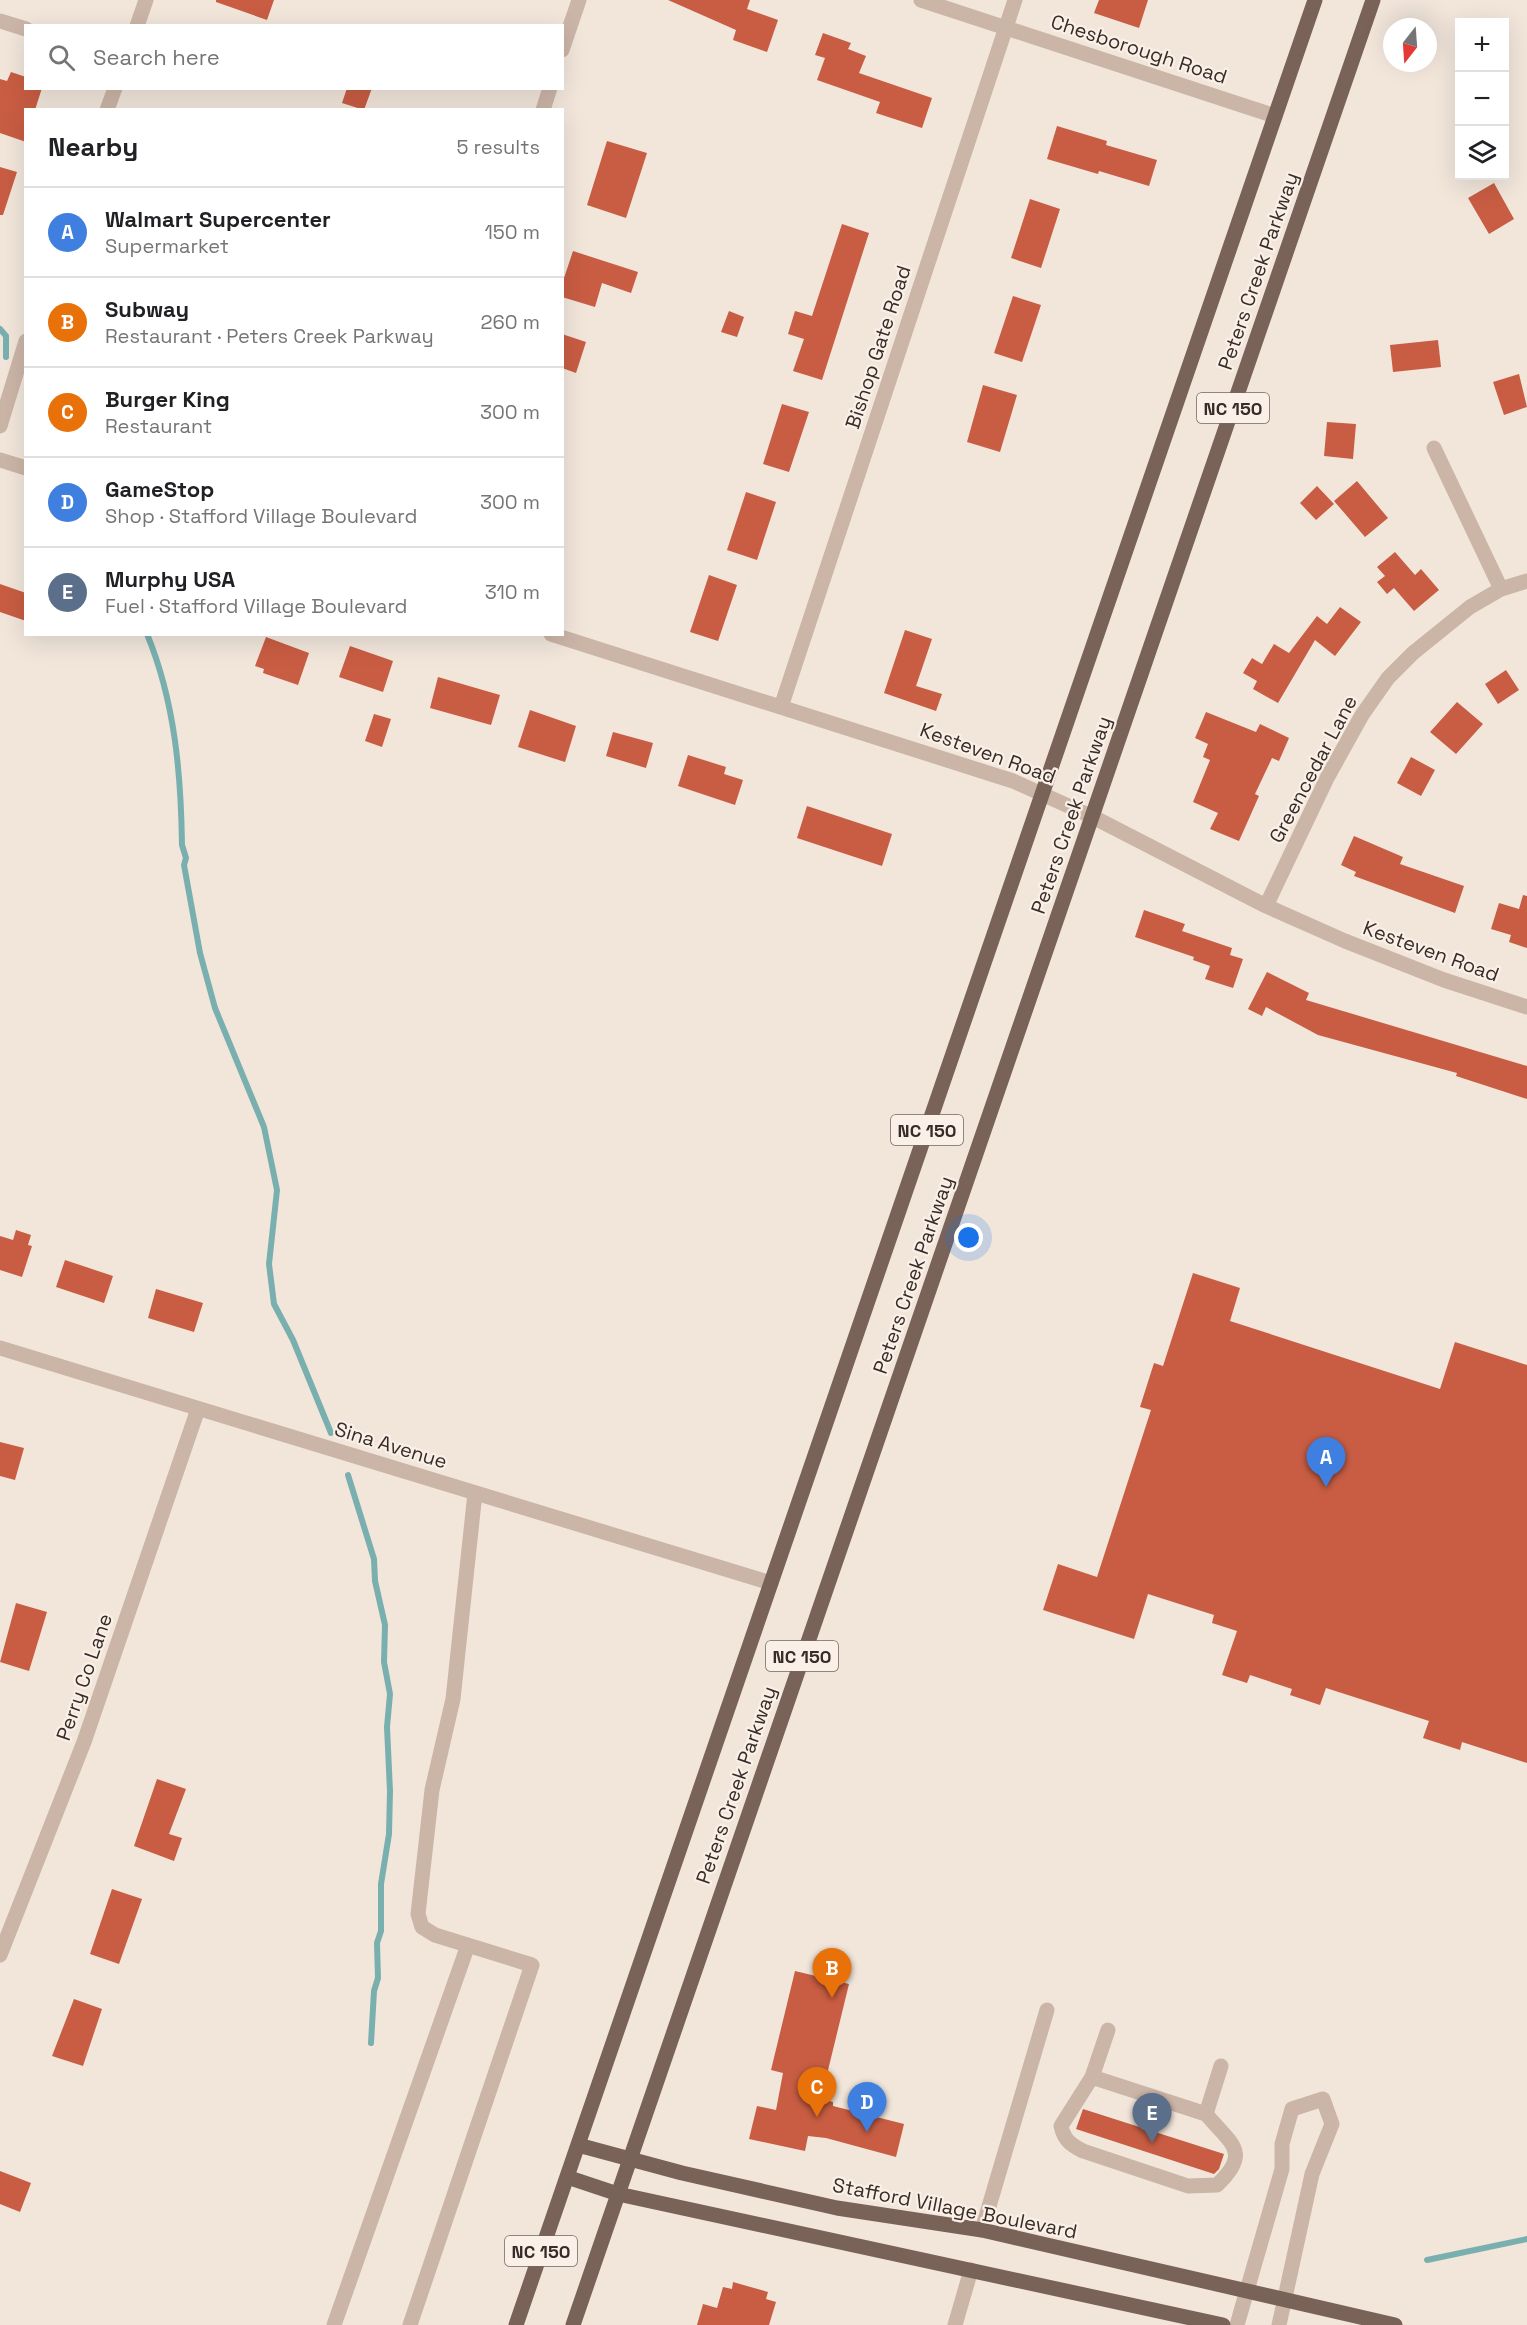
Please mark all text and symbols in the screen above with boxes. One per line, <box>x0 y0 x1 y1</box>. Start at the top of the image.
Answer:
street label: Chesborough Road <box>1048 8 1230 90</box>
north arrow <box>1383 18 1437 72</box>
map controls <box>1455 18 1509 180</box>
button: + <box>1455 18 1509 72</box>
search box <box>24 24 564 90</box>
icon: search <box>45 41 78 74</box>
text: Search here <box>93 43 220 71</box>
button: − <box>1455 72 1509 126</box>
button: layers <box>1455 126 1509 180</box>
text: Nearby <box>48 130 138 164</box>
text: 5 results <box>456 134 540 160</box>
street label: Peters Creek Parkway <box>1212 169 1304 373</box>
text: Walmart Supercenter <box>105 205 331 233</box>
text: A <box>61 219 74 245</box>
text: 150 m <box>485 219 540 245</box>
text: Supermarket <box>105 233 229 259</box>
street label: Bishop Gate Road <box>839 262 917 432</box>
text: Subway <box>105 295 189 323</box>
text: B <box>61 309 74 335</box>
text: 260 m <box>481 309 540 335</box>
text: Restaurant · Peters Creek Parkway <box>105 323 434 349</box>
text: Burger King <box>105 385 230 413</box>
road number: NC 150 <box>1197 393 1269 423</box>
text: C <box>61 399 74 425</box>
text: 300 m <box>480 399 540 425</box>
text: Restaurant <box>105 413 212 439</box>
text: GameStop <box>105 475 214 503</box>
text: D <box>61 489 74 515</box>
text: 300 m <box>480 489 540 515</box>
text: Shop · Stafford Village Boulevard <box>105 503 417 529</box>
text: Murphy USA <box>105 565 235 593</box>
text: E <box>62 579 73 605</box>
text: 310 m <box>485 579 540 605</box>
text: Fuel · Stafford Village Boulevard <box>105 593 407 619</box>
street label: Greencedar Lane <box>1263 691 1363 847</box>
street label: Peters Creek Parkway <box>1025 713 1117 917</box>
street label: Kesteven Road <box>916 716 1060 790</box>
street label: Kesteven Road <box>1359 914 1503 988</box>
road number: NC 150 <box>891 1115 963 1145</box>
street label: Peters Creek Parkway <box>867 1173 959 1377</box>
your location <box>954 1223 983 1252</box>
street label: Sina Avenue <box>332 1416 450 1474</box>
pin: A <box>1306 1438 1346 1487</box>
street label: Perry Co Lane <box>50 1610 118 1744</box>
road number: NC 150 <box>766 1641 838 1671</box>
street label: Peters Creek Parkway <box>690 1683 782 1887</box>
pin: B <box>812 1948 852 1998</box>
pin: C <box>798 2068 836 2117</box>
pin: D <box>848 2082 886 2132</box>
pin: E <box>1132 2094 1172 2143</box>
street label: Stafford Village Boulevard <box>830 2172 1080 2244</box>
road number: NC 150 <box>505 2236 577 2266</box>

